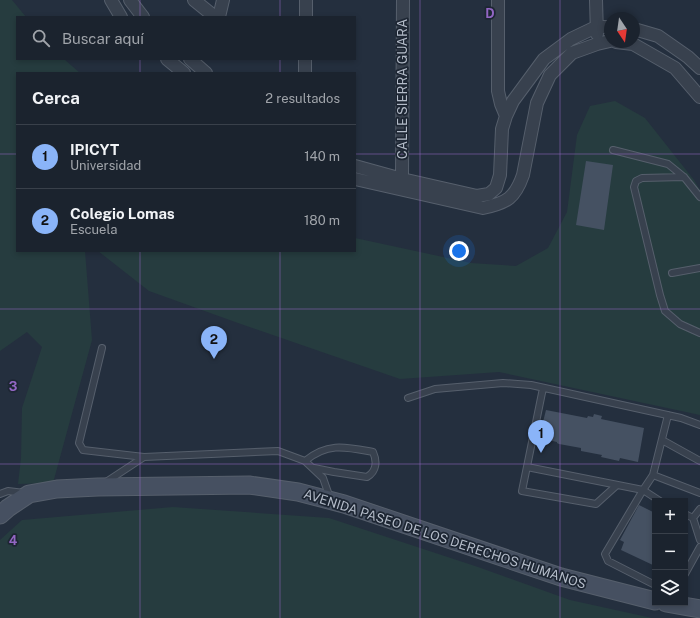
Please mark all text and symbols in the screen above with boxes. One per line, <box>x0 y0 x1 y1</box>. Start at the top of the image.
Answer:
text: D <box>485 6 495 21</box>
north arrow <box>604 12 640 48</box>
search box <box>16 16 356 60</box>
street label: CALLE SIERRA GUARA <box>395 19 410 159</box>
icon: search <box>30 27 52 49</box>
text: Buscar aquí <box>62 30 144 47</box>
text: Cerca <box>32 88 80 108</box>
text: 2 resultados <box>265 91 340 106</box>
text: IPICYT <box>70 141 119 158</box>
text: 1 <box>42 149 48 164</box>
text: 140 m <box>304 149 340 164</box>
text: Universidad <box>70 158 141 173</box>
text: Colegio Lomas <box>70 205 175 222</box>
text: 2 <box>41 213 49 228</box>
text: 180 m <box>304 213 340 228</box>
text: Escuela <box>70 222 118 237</box>
your location <box>449 241 469 261</box>
pin: 2 <box>201 326 227 359</box>
text: 3 <box>9 379 18 394</box>
pin: 1 <box>528 420 554 453</box>
street label: AVENIDA PASEO DE LOS DERECHOS HUMANOS <box>302 486 588 592</box>
map controls <box>652 498 688 606</box>
button: + <box>652 498 688 534</box>
text: 4 <box>9 533 18 548</box>
button: − <box>652 534 688 570</box>
button: layers <box>652 570 688 606</box>

